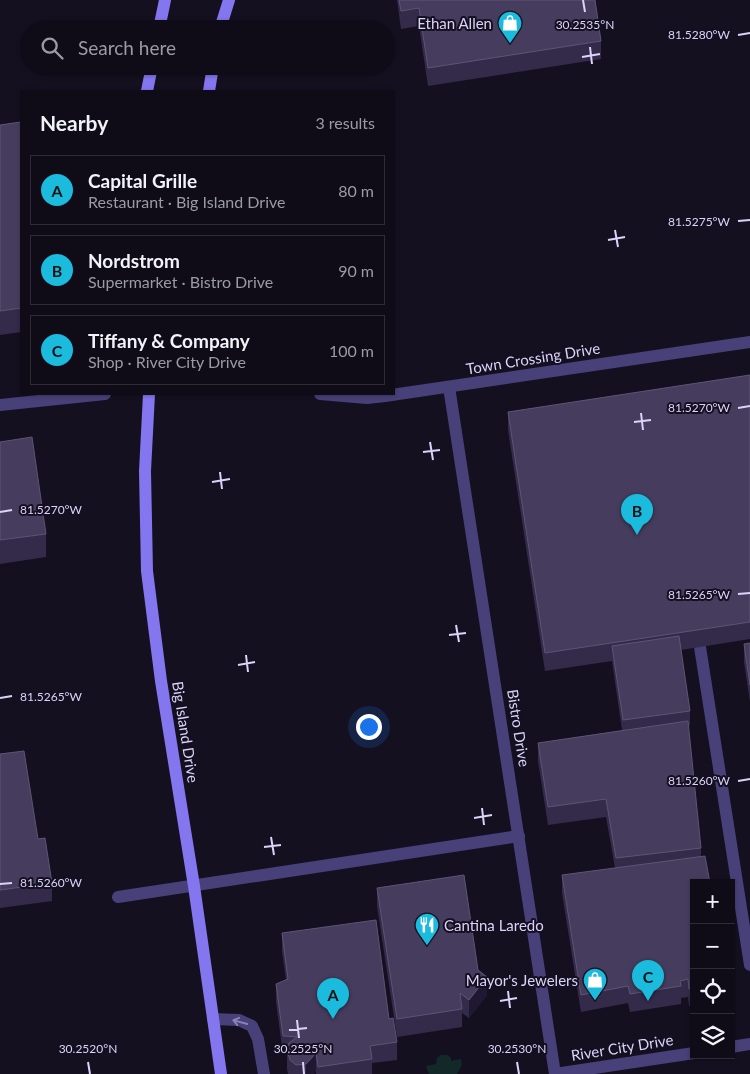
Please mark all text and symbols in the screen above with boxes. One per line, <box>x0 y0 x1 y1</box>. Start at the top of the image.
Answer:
shop icon: Ethan Allen <box>497 10 523 44</box>
place label: Ethan Allen <box>417 14 492 32</box>
text: 30.2535°N <box>556 17 614 32</box>
search box <box>20 20 395 75</box>
text: 81.5280°W <box>668 27 731 42</box>
icon: search <box>38 34 66 62</box>
text: Search here <box>78 36 176 59</box>
text: Nearby <box>40 110 108 135</box>
text: 3 results <box>315 113 375 132</box>
text: Capital Grille <box>88 169 197 192</box>
text: A <box>51 181 63 200</box>
text: 80 m <box>338 181 374 200</box>
text: Restaurant · Big Island Drive <box>88 192 286 211</box>
text: 81.5275°W <box>668 214 731 229</box>
text: Nordstrom <box>88 249 180 272</box>
text: B <box>52 261 62 280</box>
text: 90 m <box>338 261 374 280</box>
text: Supermarket · Bistro Drive <box>88 272 273 291</box>
text: Tiffany & Company <box>88 329 250 352</box>
street label: Town Crossing Drive <box>465 339 601 377</box>
text: C <box>52 341 62 360</box>
text: 100 m <box>329 341 374 360</box>
text: Shop · River City Drive <box>88 352 246 371</box>
text: 81.5270°W <box>668 400 731 415</box>
pin: B <box>621 494 653 535</box>
text: 81.5270°W <box>20 502 83 517</box>
text: 81.5265°W <box>668 587 731 602</box>
street label: Big Island Drive <box>169 680 203 784</box>
street label: Bistro Drive <box>504 688 534 768</box>
text: 81.5265°W <box>20 689 83 704</box>
your location <box>356 714 382 740</box>
text: 81.5260°W <box>668 773 731 788</box>
text: 81.5260°W <box>20 875 83 890</box>
map controls <box>690 879 735 1059</box>
button: + <box>690 879 735 924</box>
restaurant icon: Cantina Laredo <box>414 912 440 946</box>
place label: Cantina Laredo <box>444 916 544 934</box>
button: − <box>690 924 735 969</box>
pin: C <box>632 960 664 1001</box>
shop icon: Mayor's Jewelers <box>582 967 608 1001</box>
button: locate <box>690 969 735 1014</box>
place label: Mayor's Jewelers <box>466 971 578 989</box>
pin: A <box>317 978 349 1019</box>
button: layers <box>690 1014 735 1059</box>
one-way arrow <box>233 1017 249 1026</box>
street label: River City Drive <box>570 1030 674 1064</box>
text: 30.2520°N <box>59 1041 117 1056</box>
text: 30.2525°N <box>274 1041 332 1056</box>
text: 30.2530°N <box>488 1041 546 1056</box>

